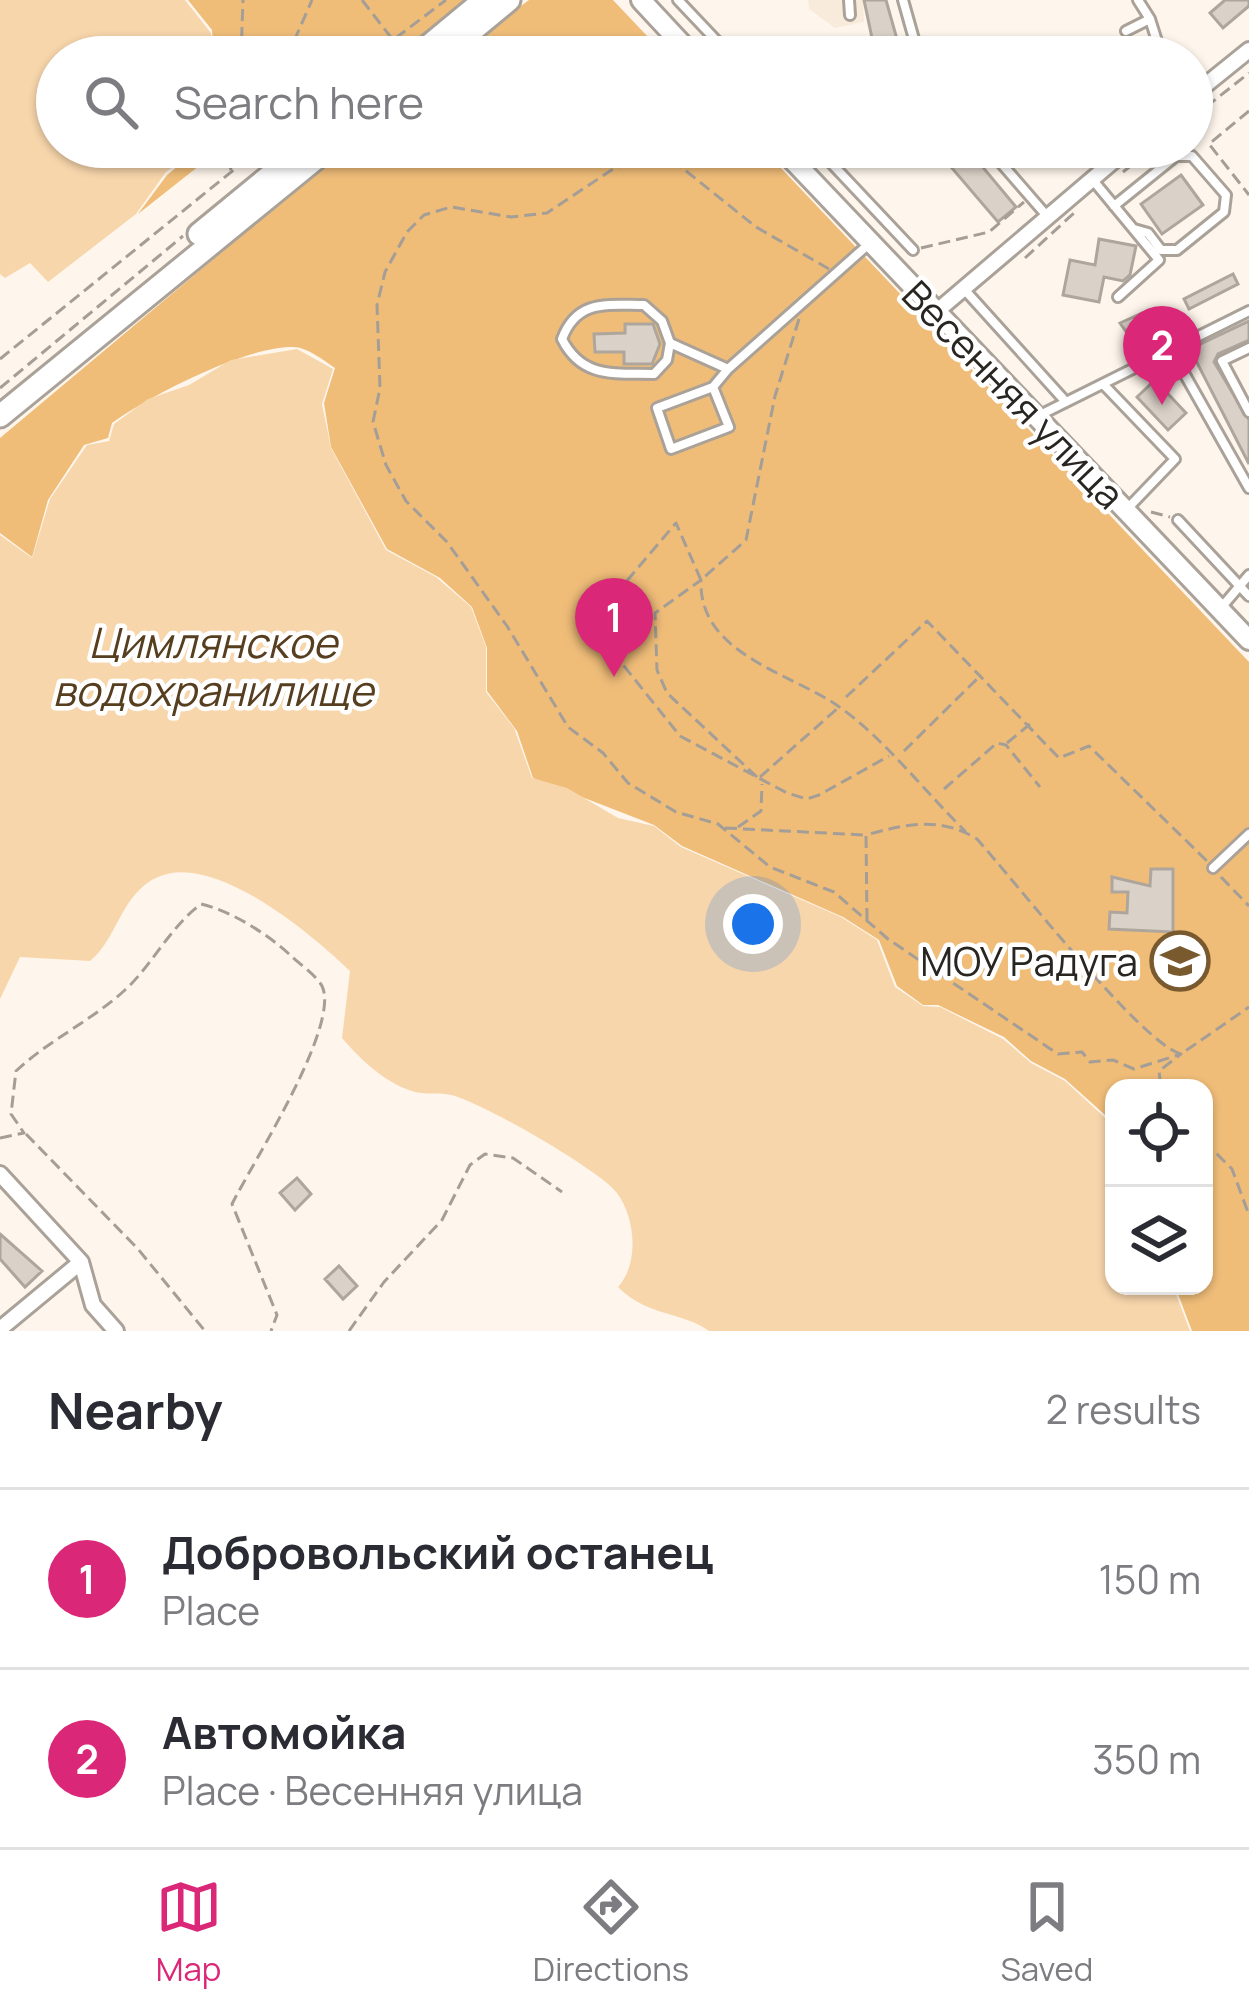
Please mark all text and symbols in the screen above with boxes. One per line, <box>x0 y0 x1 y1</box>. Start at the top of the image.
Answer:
search box <box>36 36 1213 168</box>
icon: search <box>78 69 144 135</box>
text: Search here <box>174 71 424 133</box>
street label: Весенняя улица <box>891 268 1137 520</box>
pin: 2 <box>1123 306 1201 405</box>
pin: 1 <box>575 578 653 677</box>
water label: Цимлянское водохранилище <box>53 613 376 719</box>
your location <box>723 894 783 954</box>
school or university icon: МОУ Радуга <box>1149 930 1211 992</box>
place label: МОУ Радуга <box>920 934 1138 988</box>
map controls <box>1105 1079 1213 1295</box>
button: locate <box>1105 1079 1213 1187</box>
button: layers <box>1105 1187 1213 1295</box>
text: Nearby <box>48 1375 223 1444</box>
text: 2 results <box>1046 1382 1201 1436</box>
text: Добровольский останец <box>162 1521 713 1583</box>
text: 1 <box>78 1552 96 1606</box>
text: 150 m <box>1099 1552 1201 1606</box>
text: Place <box>162 1583 260 1637</box>
text: Автомойка <box>162 1701 407 1763</box>
text: 2 <box>75 1732 99 1786</box>
text: 350 m <box>1092 1732 1201 1786</box>
text: Place · Весенняя улица <box>162 1763 583 1817</box>
tab: Map <box>156 1874 222 1991</box>
tab: Directions <box>533 1874 689 1991</box>
tab: Saved <box>1000 1874 1093 1991</box>

